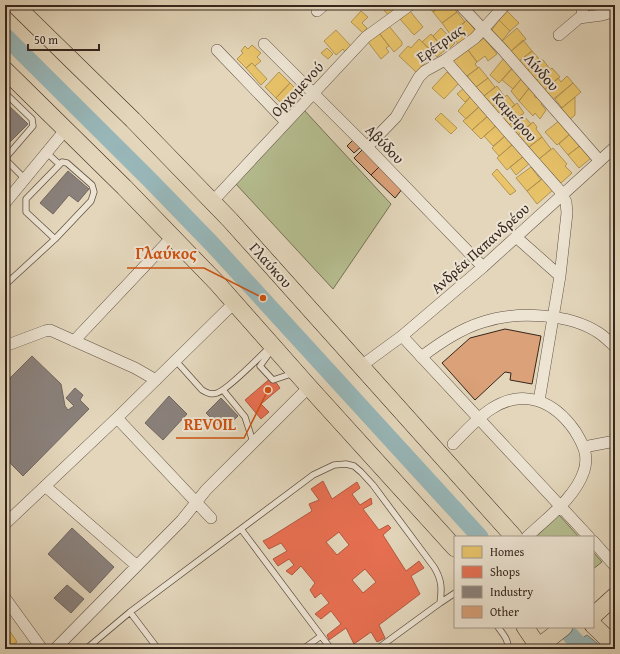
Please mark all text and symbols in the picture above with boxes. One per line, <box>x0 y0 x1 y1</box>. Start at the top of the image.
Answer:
street label: Ερέτριας <box>412 19 469 67</box>
scale bar <box>28 26 99 52</box>
text: 50 m <box>34 31 58 48</box>
street label: Λίνδου <box>520 49 564 95</box>
street label: Ορχομενού <box>266 57 328 121</box>
street label: Καμείρου <box>488 88 542 146</box>
street label: Αβύδου <box>361 120 409 169</box>
street label: Ανδρέα Παπανδρέου <box>426 198 534 298</box>
street label: Γλαύκου <box>245 238 297 292</box>
callout: Γλαύκος <box>127 240 204 268</box>
text: Γλαύκος <box>135 241 197 265</box>
callout: REVOIL <box>176 410 244 438</box>
text: REVOIL <box>184 412 237 436</box>
legend <box>454 536 594 628</box>
text: Homes <box>490 543 525 560</box>
text: Shops <box>490 563 520 580</box>
text: Industry <box>490 583 533 600</box>
text: Other <box>490 603 519 620</box>

